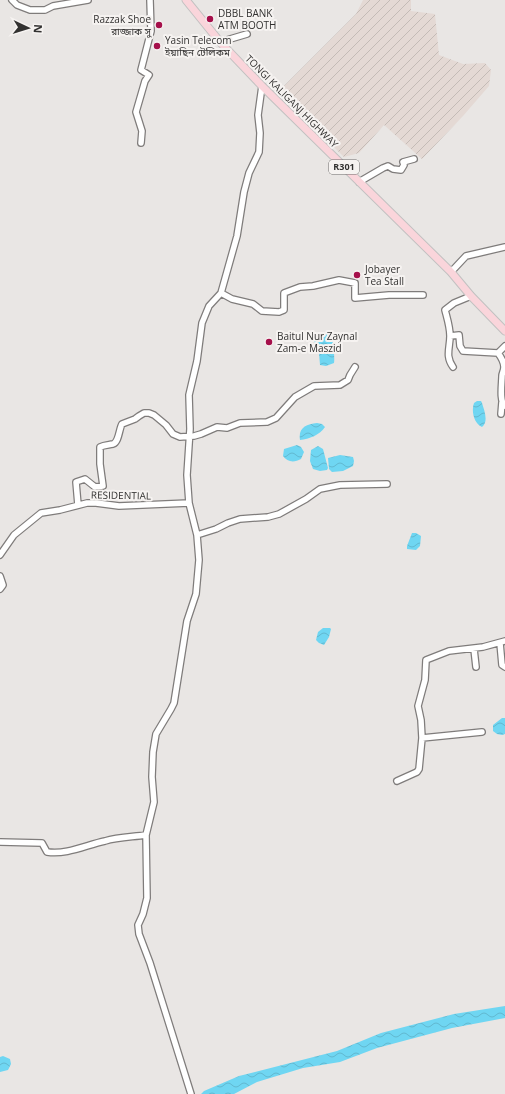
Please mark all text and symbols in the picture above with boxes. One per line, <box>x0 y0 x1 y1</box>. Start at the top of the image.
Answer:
place label: DBBL BANK ATM BOOTH <box>218 6 276 32</box>
north arrow <box>8 8 48 48</box>
place label: Razzak Shoe রাজ্জাক সু <box>93 12 152 38</box>
marker: DBBL BANK ATM BOOTH <box>205 14 215 24</box>
marker: Razzak Shoe রাজ্জাক সু <box>154 20 164 30</box>
text: N <box>31 24 46 34</box>
place label: Yasin Telecom ইয়াছিন টেলিকম <box>164 33 232 59</box>
marker: Yasin Telecom ইয়াছিন টেলিকম <box>152 41 162 51</box>
street label: TONGI KALIGANJ HIGHWAY <box>242 51 342 151</box>
road number: R301 <box>329 160 359 174</box>
place label: Jobayer Tea Stall <box>364 262 404 288</box>
marker: Jobayer Tea Stall <box>352 270 362 280</box>
place label: Baitul Nur Zaynal Zam-e Maszid <box>277 329 357 355</box>
marker: Baitul Nur Zaynal Zam-e Maszid <box>264 337 274 347</box>
street label: RESIDENTIAL <box>91 487 151 503</box>

